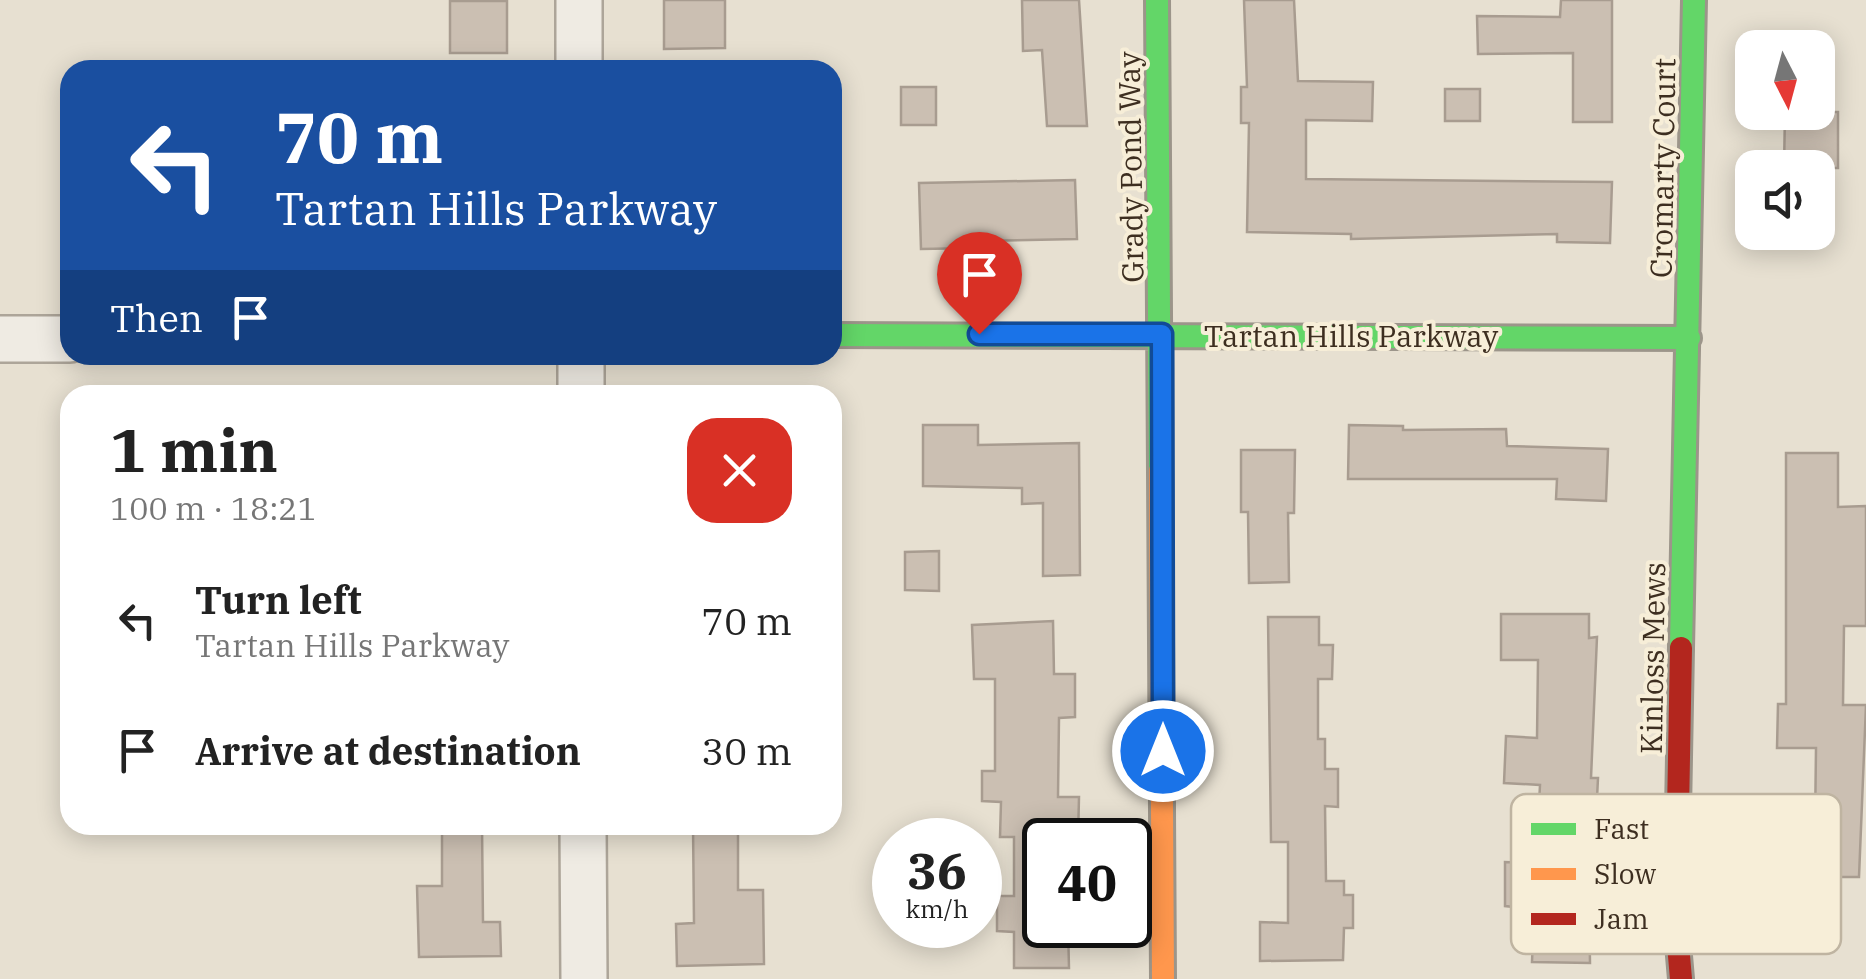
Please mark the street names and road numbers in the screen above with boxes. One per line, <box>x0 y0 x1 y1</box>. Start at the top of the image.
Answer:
street label: Grady Pond Way <box>1108 51 1152 283</box>
street label: Cromarty Court <box>1641 58 1683 278</box>
street label: Tartan Hills Parkway <box>1204 316 1498 355</box>
street label: Kinloss Mews <box>1631 562 1673 754</box>

